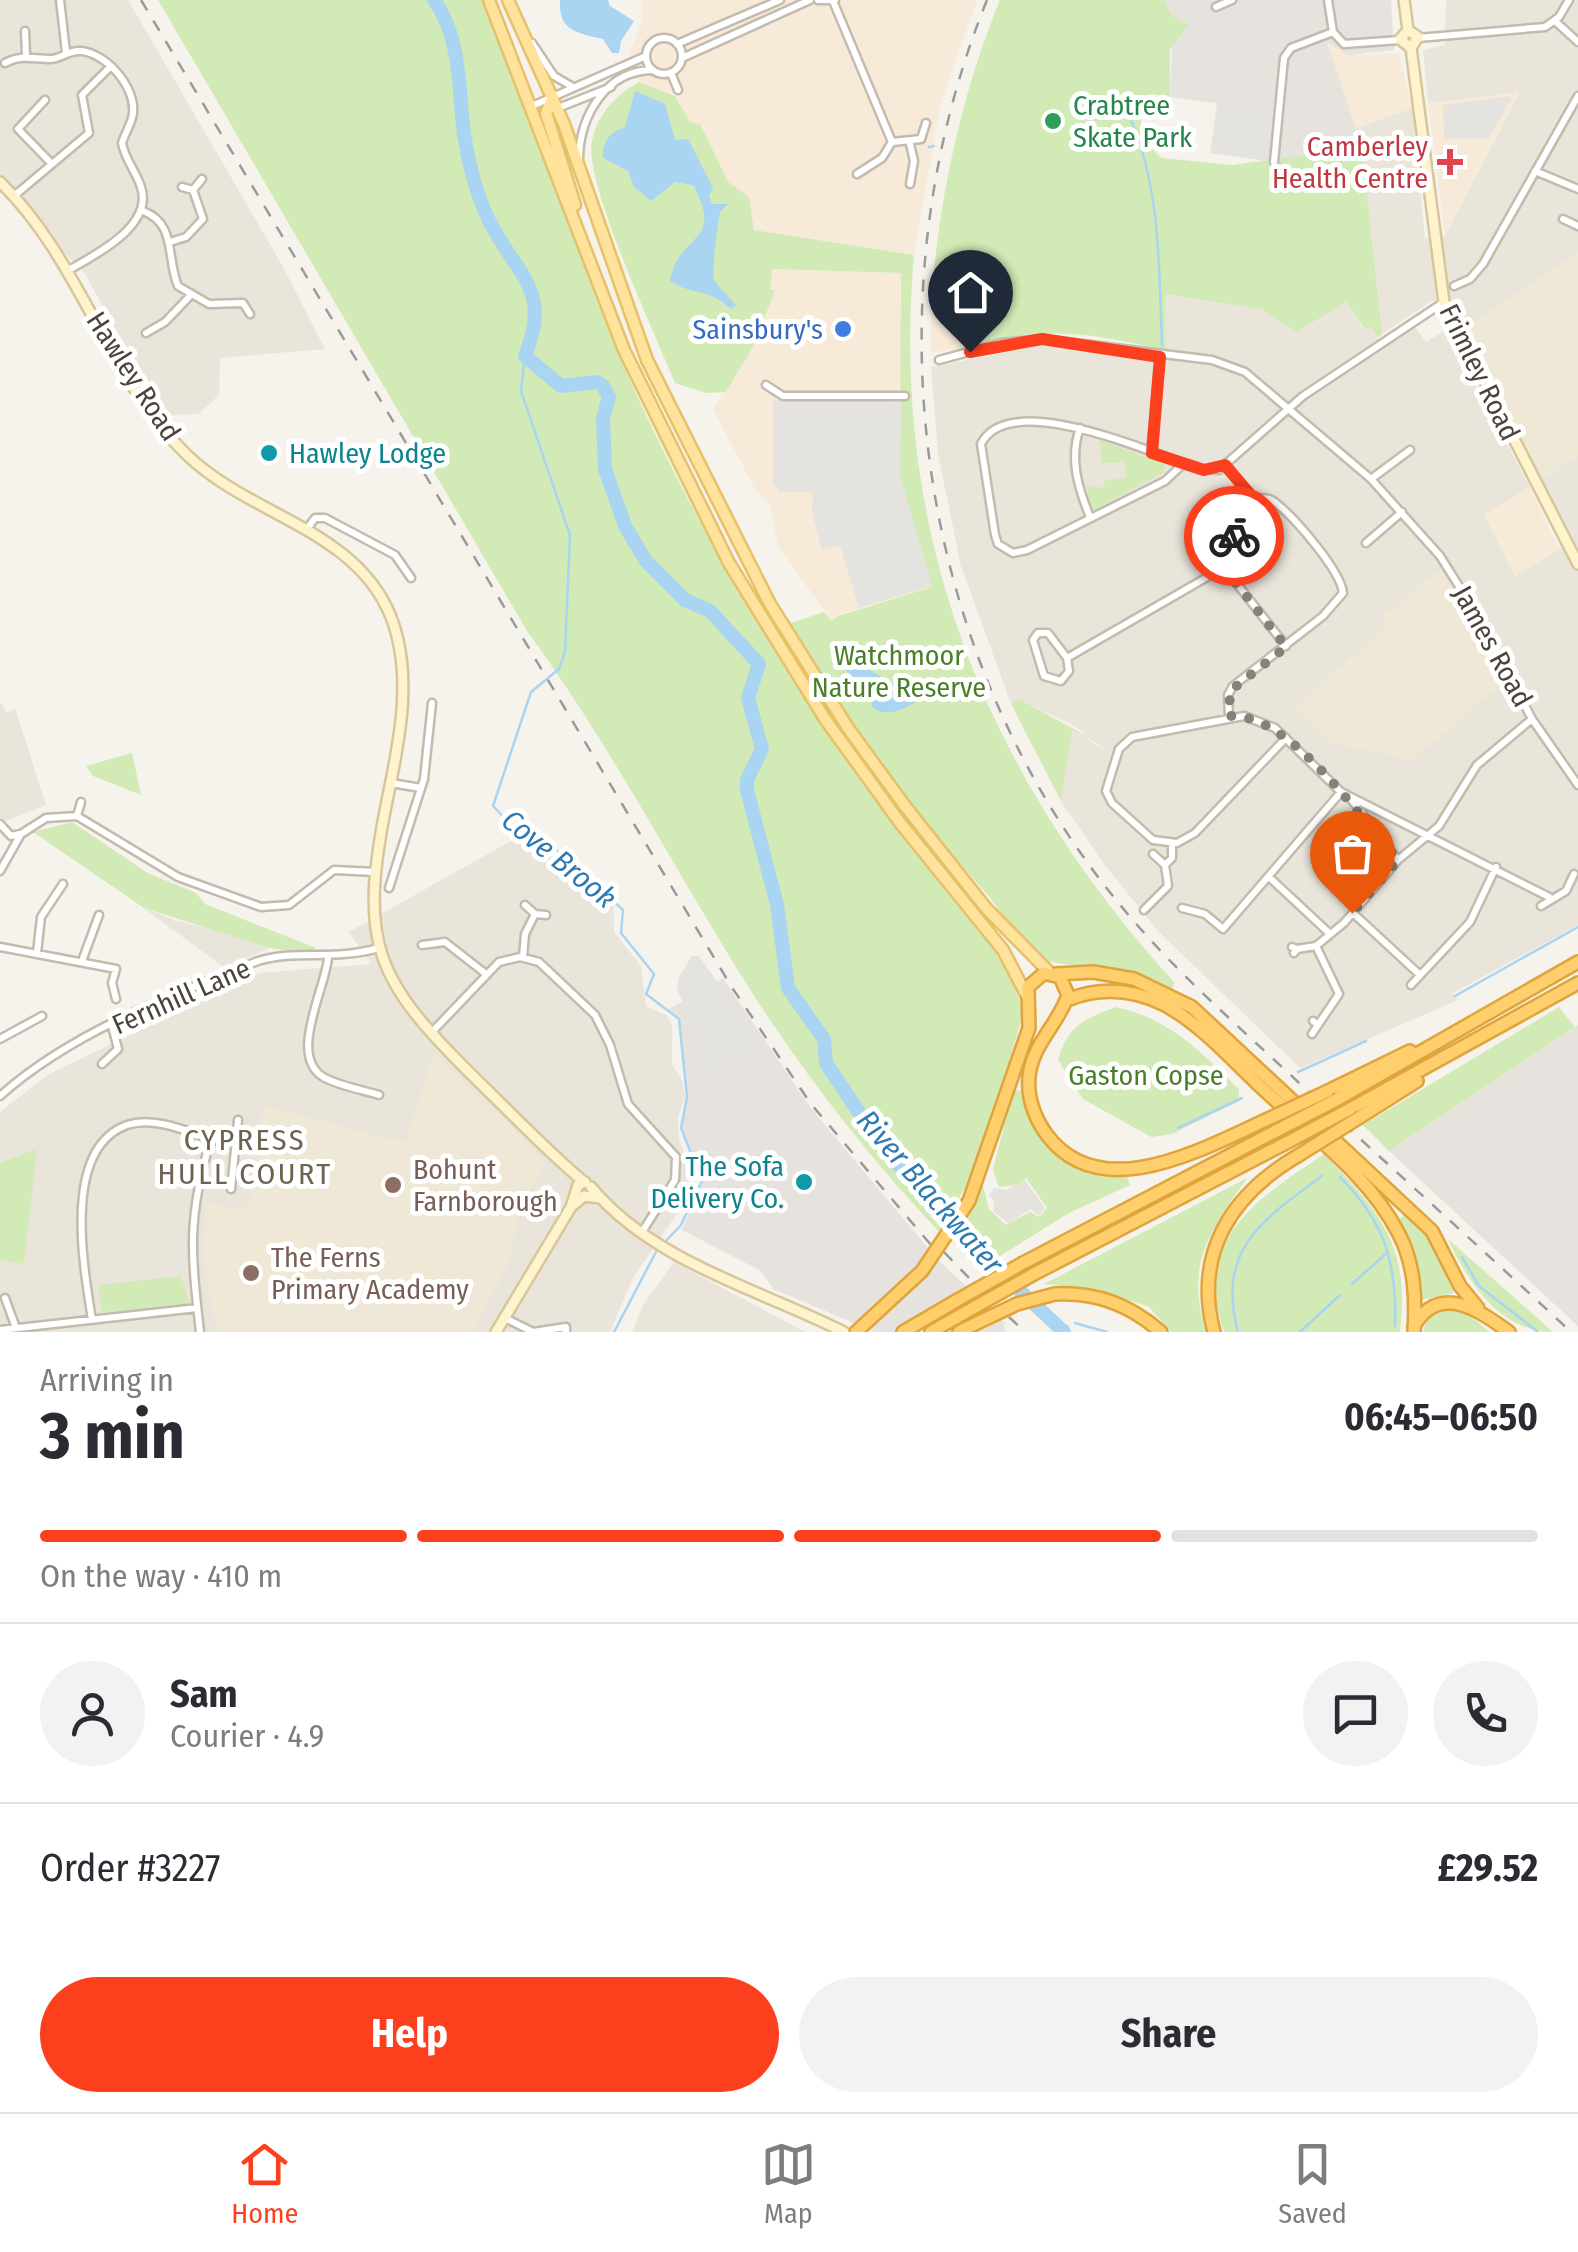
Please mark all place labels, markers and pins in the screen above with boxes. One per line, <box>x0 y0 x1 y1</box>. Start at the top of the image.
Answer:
place label: Crabtree Skate Park <box>1073 89 1193 154</box>
marker: Crabtree Skate Park <box>1042 110 1064 132</box>
place label: Camberley Health Centre <box>1272 130 1428 195</box>
marker: Camberley Health Centre <box>1437 149 1463 175</box>
pin <box>928 250 1013 353</box>
place label: Sainsbury's <box>692 313 823 346</box>
marker: Sainsbury's <box>832 318 854 340</box>
place label: Hawley Lodge <box>289 437 446 470</box>
marker: Hawley Lodge <box>258 442 280 464</box>
pin <box>1310 811 1395 914</box>
place label: The Sofa Delivery Co. <box>650 1150 784 1215</box>
place label: Bohunt Farnborough <box>413 1153 558 1218</box>
marker: The Sofa Delivery Co. <box>793 1171 815 1193</box>
marker: Bohunt Farnborough <box>382 1174 404 1196</box>
place label: The Ferns Primary Academy <box>271 1241 469 1306</box>
marker: The Ferns Primary Academy <box>240 1262 262 1284</box>

